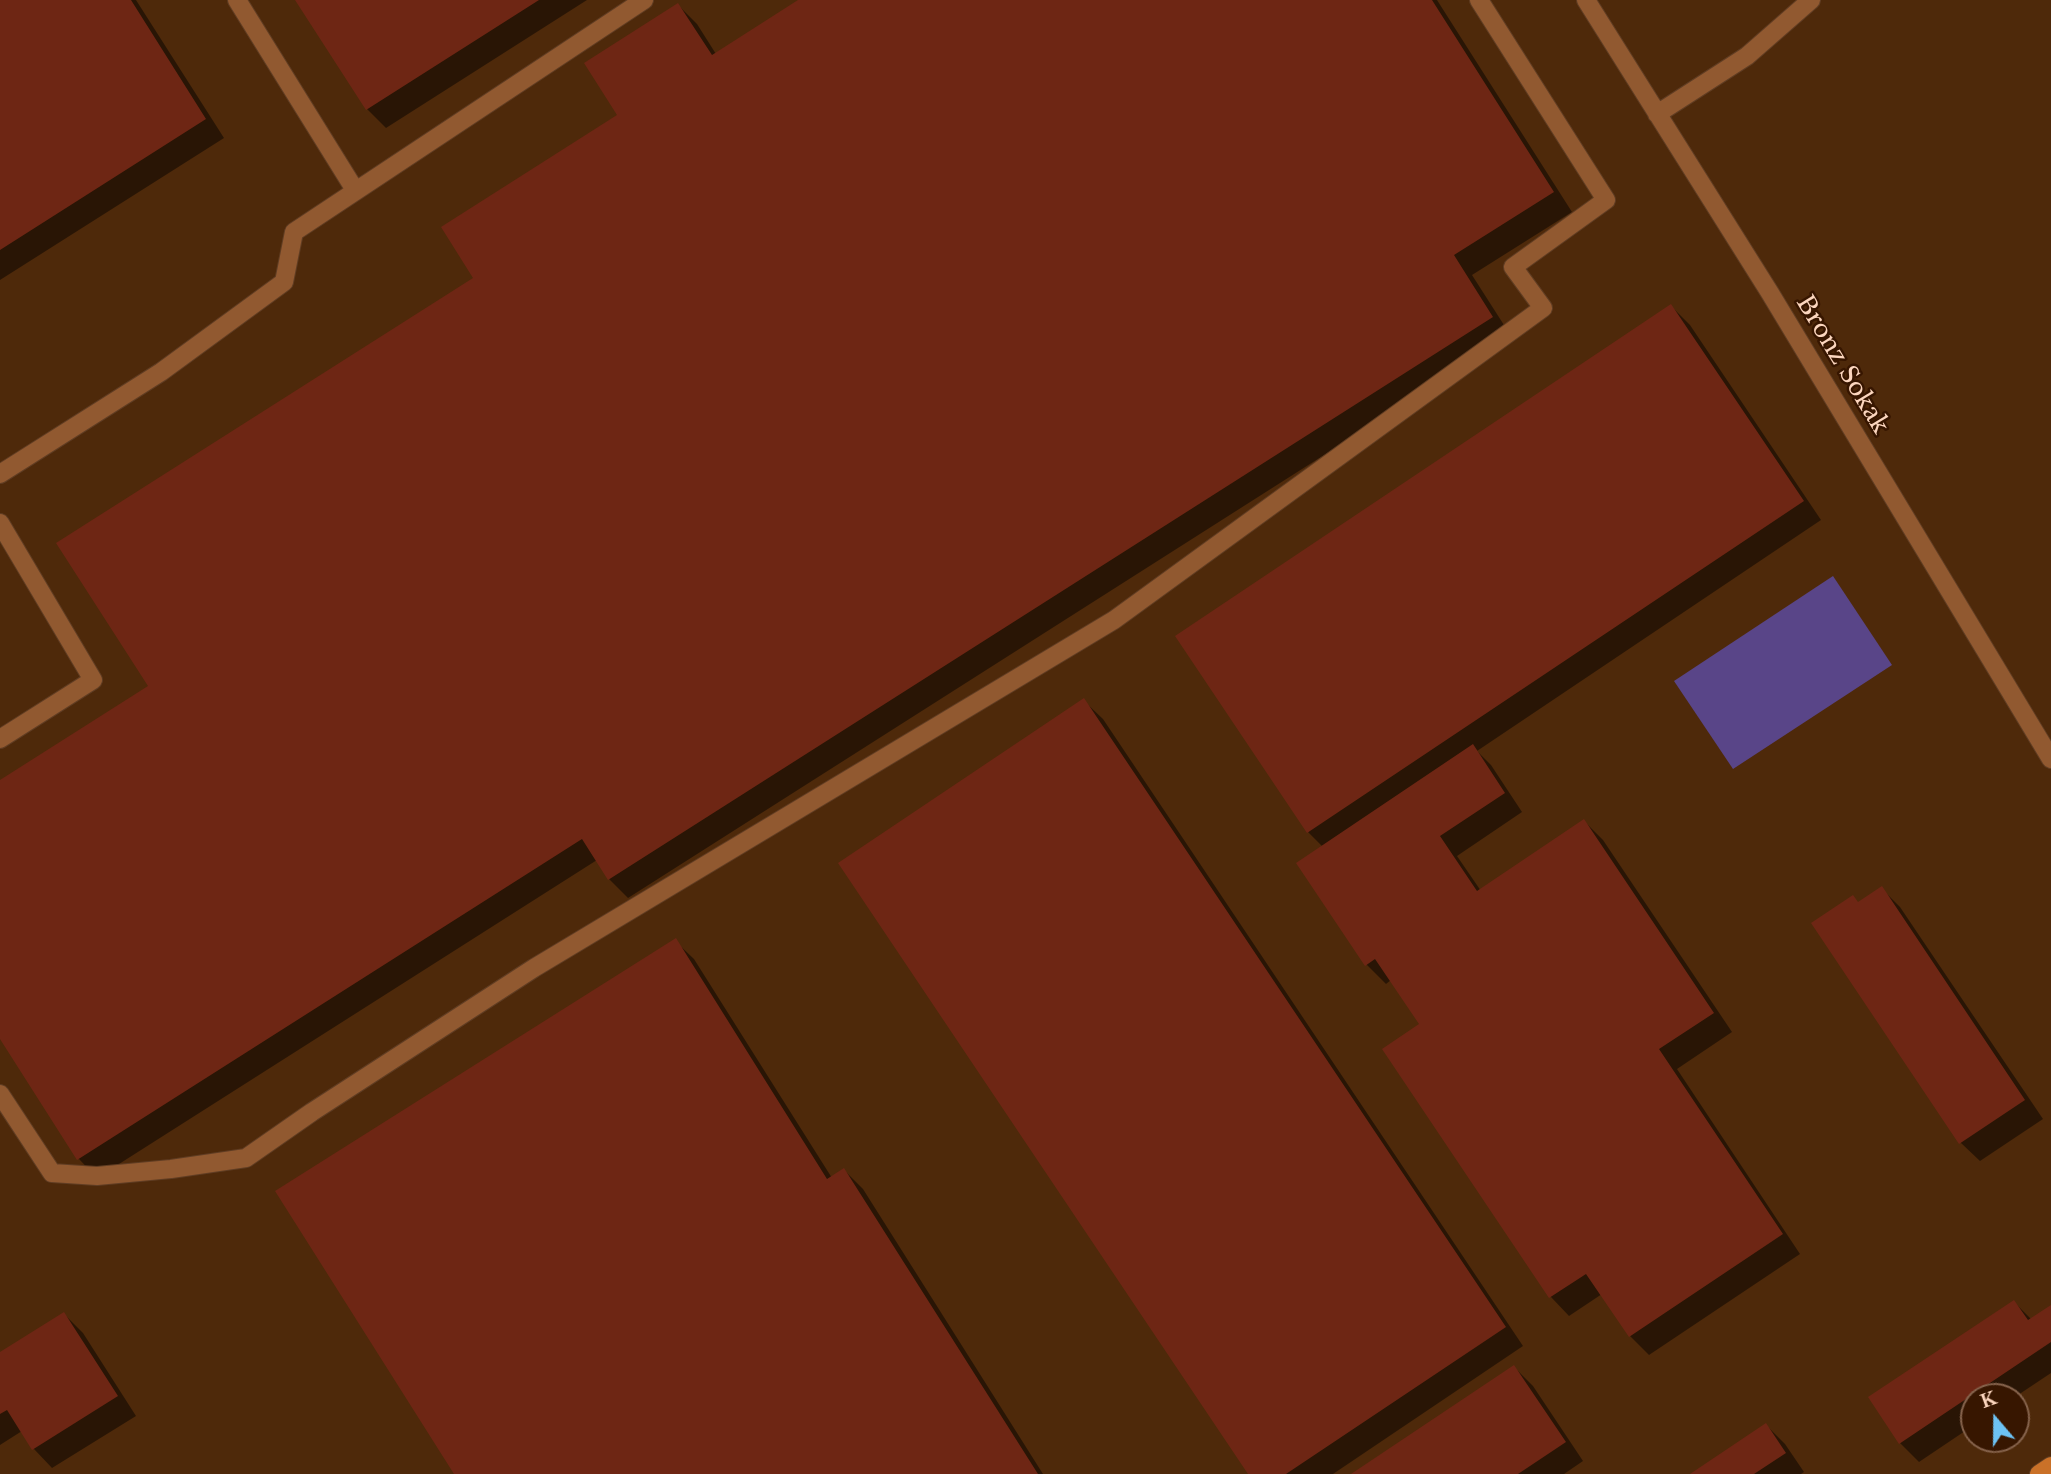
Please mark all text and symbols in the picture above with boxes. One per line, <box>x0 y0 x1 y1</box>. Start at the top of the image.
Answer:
street label: Bronz Sokak <box>1789 291 1895 439</box>
north arrow <box>1960 1383 2030 1453</box>
text: K <box>1977 1386 2000 1413</box>

